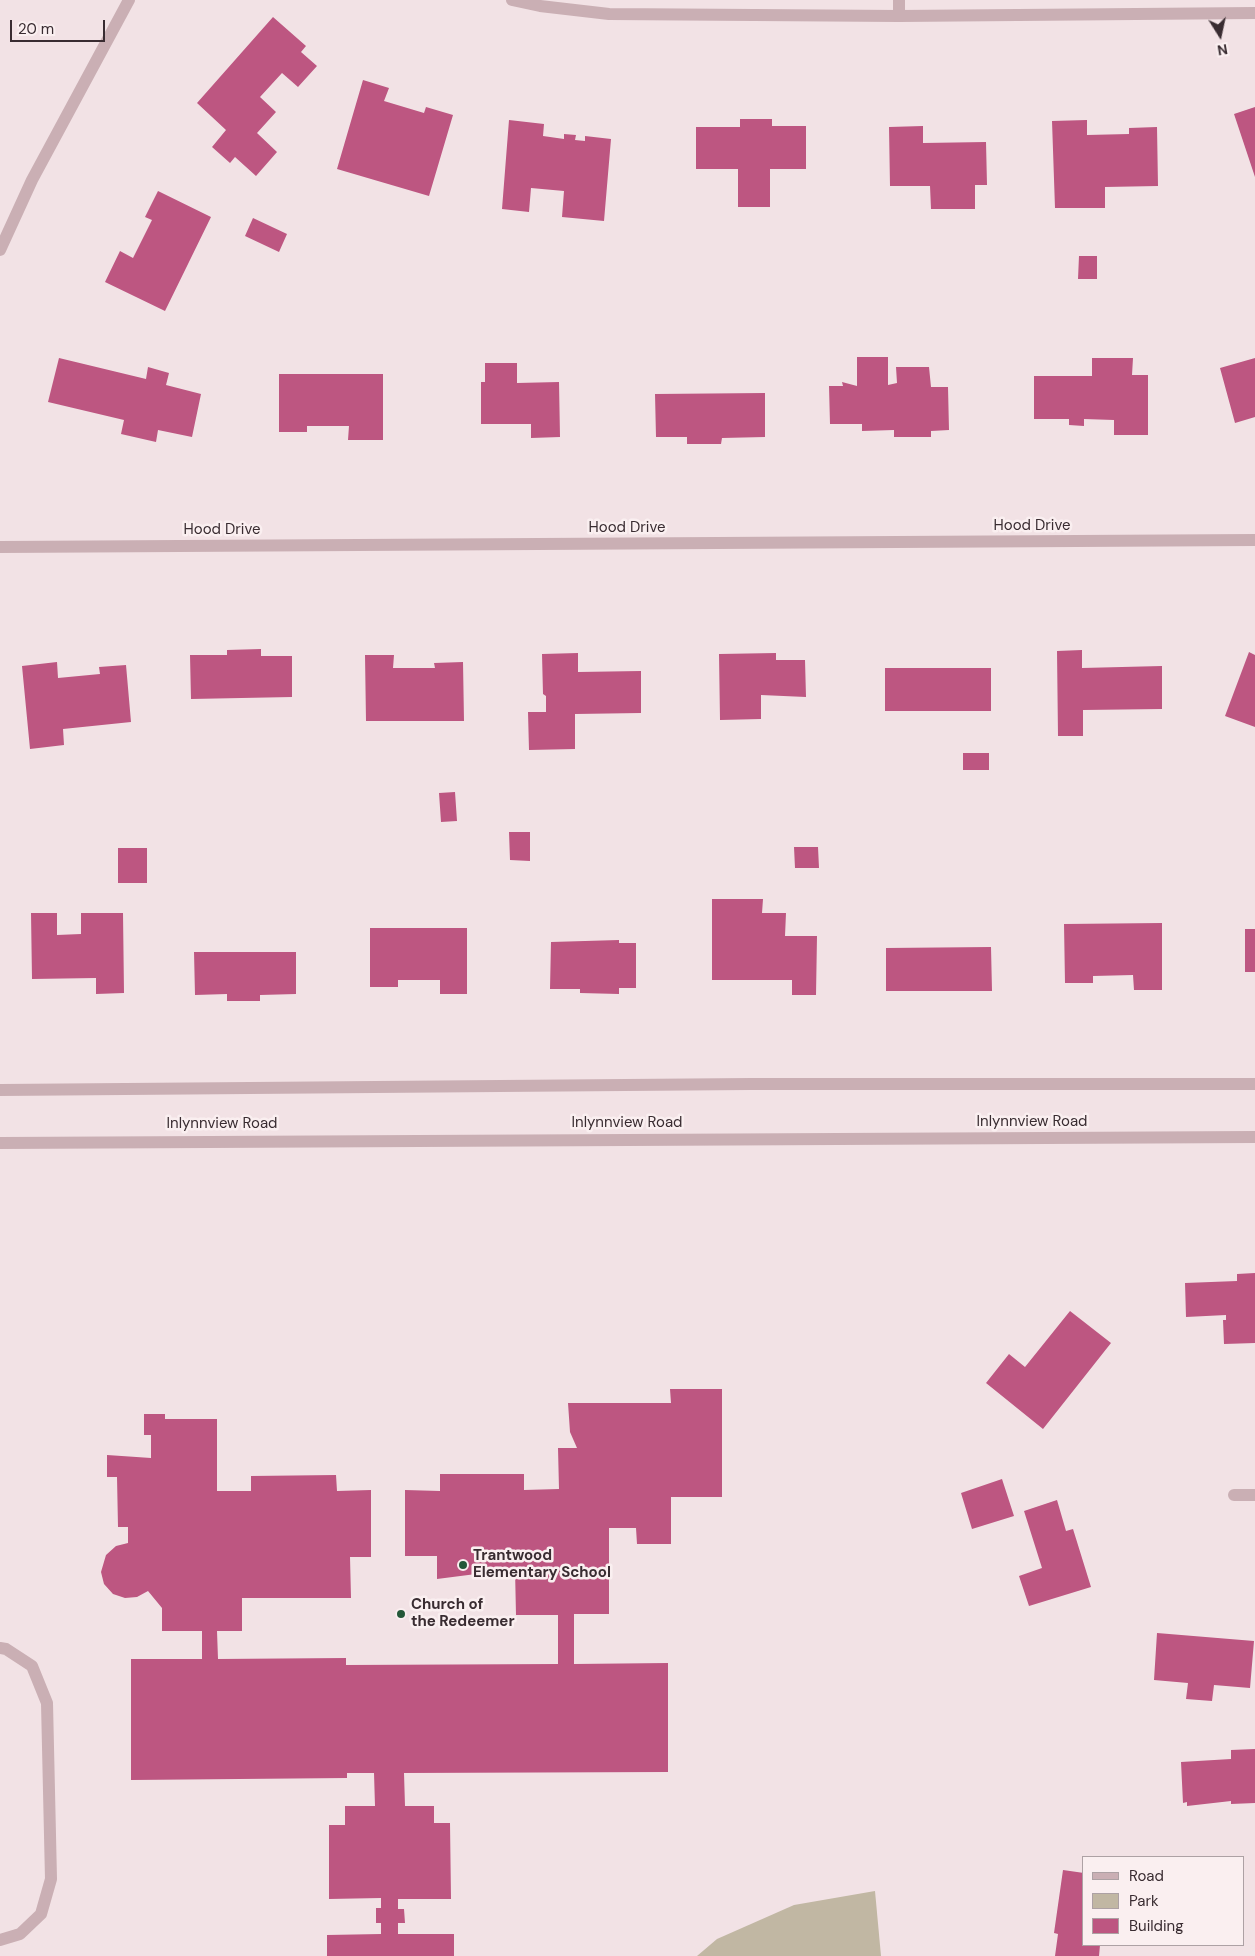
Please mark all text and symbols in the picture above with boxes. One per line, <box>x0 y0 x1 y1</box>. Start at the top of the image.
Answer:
scale bar <box>12 10 108 42</box>
north arrow <box>1195 10 1245 60</box>
text: 20 m <box>18 19 54 39</box>
text: N <box>1216 40 1229 60</box>
street label: Hood Drive <box>994 517 1070 535</box>
street label: Hood Drive <box>589 519 665 537</box>
street label: Hood Drive <box>184 521 260 539</box>
street label: Inlynnview Road <box>977 1113 1087 1131</box>
street label: Inlynnview Road <box>572 1114 682 1132</box>
street label: Inlynnview Road <box>167 1115 277 1133</box>
place label: Trantwood Elementary School <box>473 1547 611 1582</box>
marker: Trantwood Elementary School <box>457 1559 469 1571</box>
place label: Church of the Redeemer <box>411 1596 515 1631</box>
marker: Church of the Redeemer <box>395 1608 407 1620</box>
legend <box>1082 1856 1245 1946</box>
text: Road <box>1129 1866 1164 1886</box>
text: Park <box>1129 1891 1159 1911</box>
text: Building <box>1129 1916 1184 1936</box>

